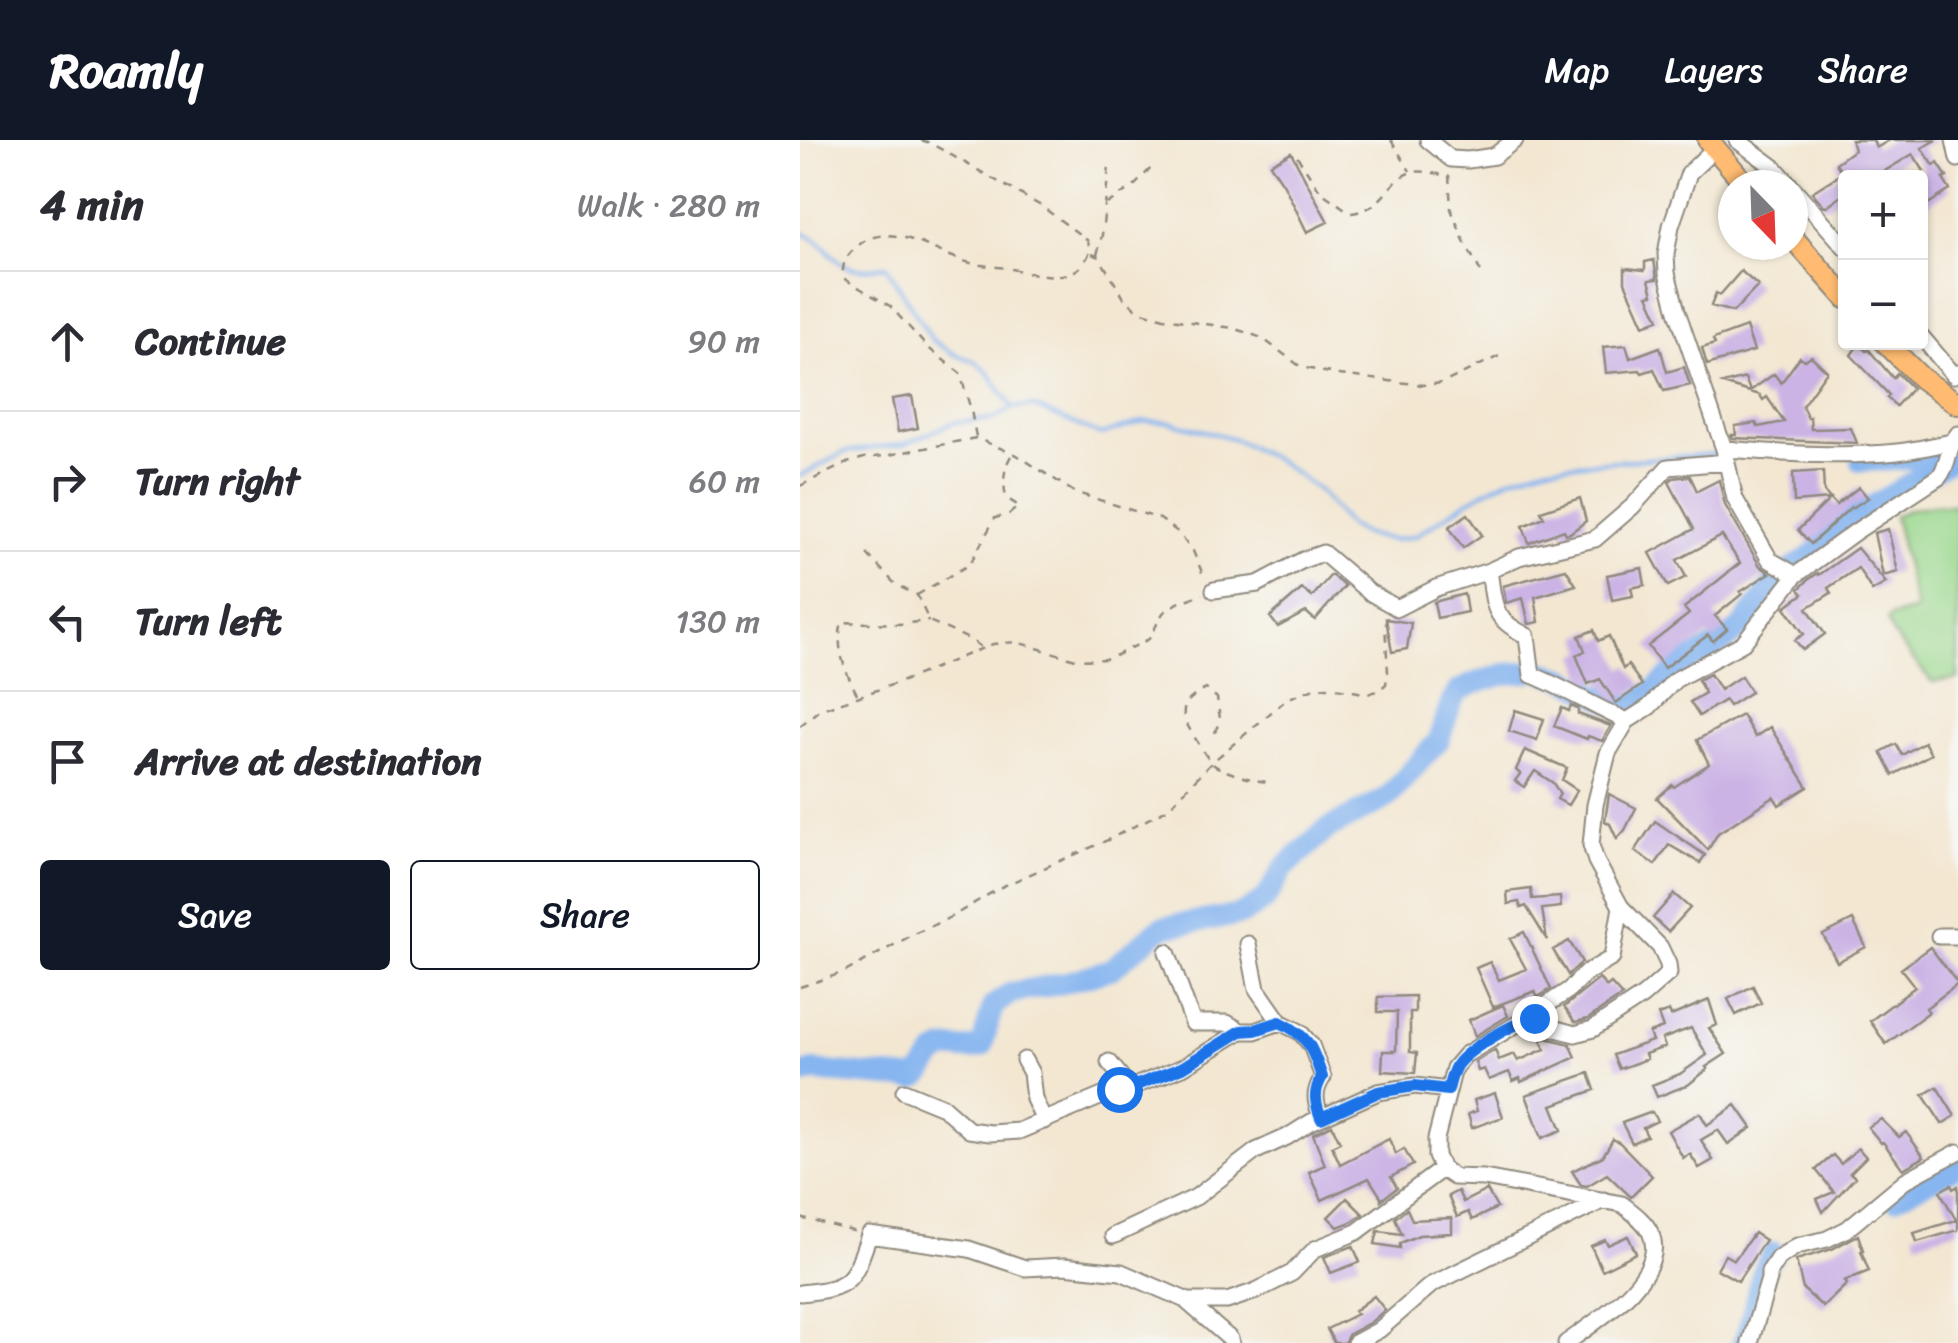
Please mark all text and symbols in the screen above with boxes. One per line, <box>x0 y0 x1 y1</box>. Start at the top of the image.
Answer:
text: Roamly <box>50 28 203 113</box>
text: Map <box>1545 39 1609 101</box>
text: Layers <box>1664 39 1763 101</box>
text: Share <box>1818 39 1908 101</box>
text: 4 min <box>40 168 144 242</box>
north arrow <box>1718 170 1808 260</box>
map controls <box>1838 170 1928 350</box>
button: + <box>1838 170 1928 260</box>
text: Walk · 280 m <box>577 177 760 234</box>
button: − <box>1838 260 1928 350</box>
text: Continue <box>135 308 286 375</box>
text: 90 m <box>687 313 760 370</box>
icon: ahead <box>40 314 95 369</box>
text: Turn right <box>135 448 300 515</box>
text: 60 m <box>689 453 760 510</box>
icon: right <box>40 454 95 509</box>
text: Turn left <box>135 588 281 655</box>
text: 130 m <box>676 593 760 650</box>
icon: left <box>40 594 95 649</box>
text: Arrive at destination <box>135 728 482 795</box>
icon: arrive <box>40 734 95 789</box>
button: Save <box>40 860 390 970</box>
button: Share <box>410 860 760 970</box>
route end <box>1512 996 1558 1042</box>
route start <box>1097 1067 1143 1113</box>

